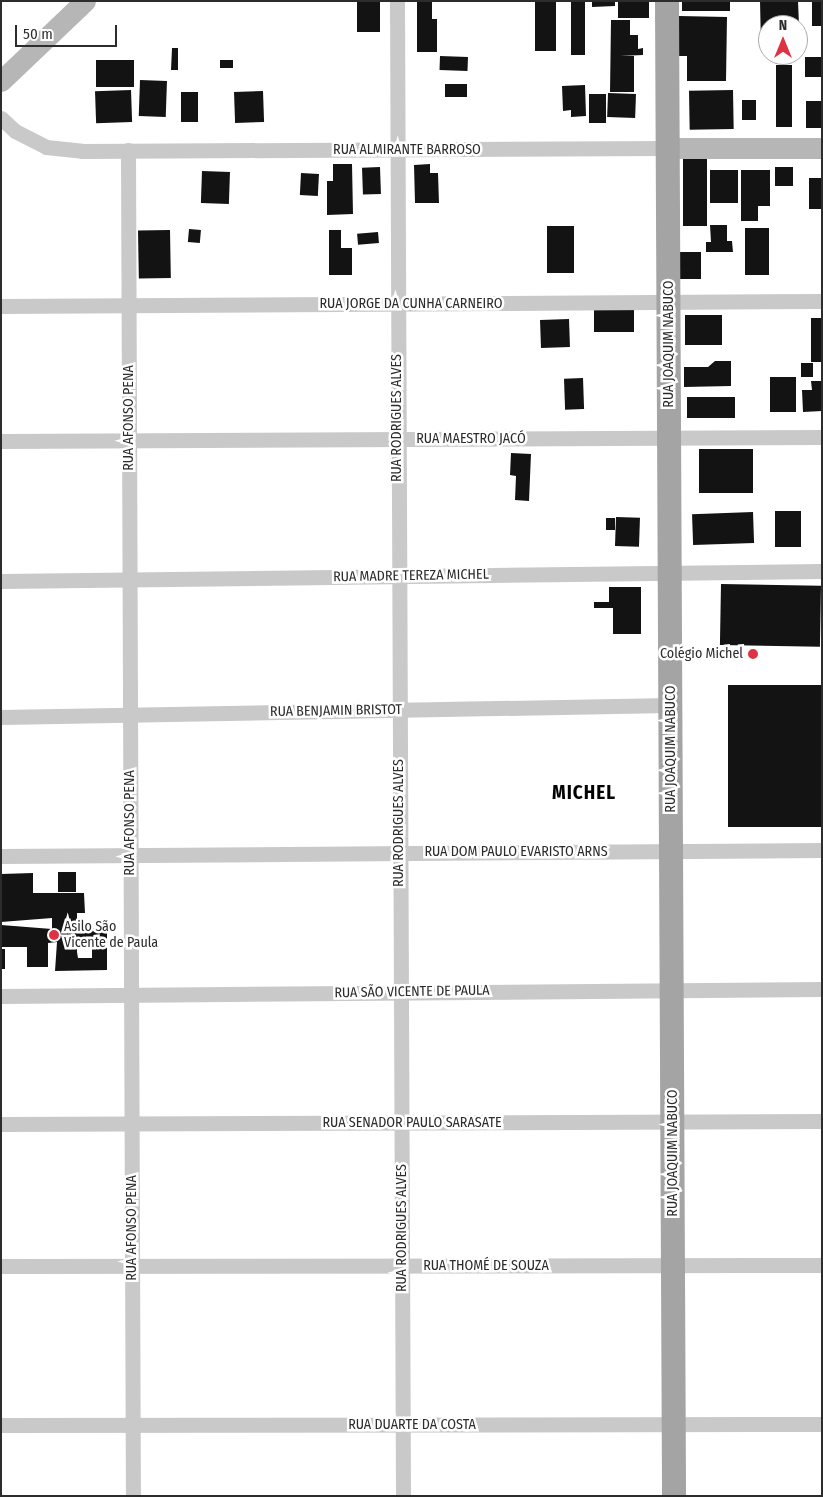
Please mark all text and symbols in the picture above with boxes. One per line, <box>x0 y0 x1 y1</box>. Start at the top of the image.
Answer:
scale bar <box>18 15 120 47</box>
north arrow <box>758 15 808 65</box>
text: N <box>779 17 787 34</box>
text: 50 m <box>23 25 53 43</box>
street label: RUA ALMIRANTE BARROSO <box>333 142 481 158</box>
street label: RUA JOAQUIM NABUCO <box>661 280 677 408</box>
street label: RUA JORGE DA CUNHA CARNEIRO <box>320 296 502 312</box>
street label: RUA RODRIGUES ALVES <box>389 354 405 482</box>
street label: RUA AFONSO PENA <box>121 365 137 471</box>
street label: RUA MAESTRO JACÓ <box>416 431 526 447</box>
street label: RUA MADRE TEREZA MICHEL <box>333 566 489 586</box>
place label: Colégio Michel <box>660 646 743 662</box>
marker: Colégio Michel <box>747 648 759 660</box>
street label: RUA JOAQUIM NABUCO <box>663 685 679 813</box>
street label: RUA BENJAMIN BRISTOT <box>270 701 402 721</box>
street label: RUA RODRIGUES ALVES <box>391 759 407 887</box>
street label: RUA AFONSO PENA <box>122 770 138 876</box>
district label: MICHEL <box>551 782 617 804</box>
street label: RUA DOM PAULO EVARISTO ARNS <box>424 844 608 860</box>
place label: Asilo São Vicente de Paula <box>64 919 158 952</box>
marker: Asilo São Vicente de Paula <box>48 929 60 941</box>
street label: RUA SÃO VICENTE DE PAULA <box>334 982 490 1002</box>
street label: RUA JOAQUIM NABUCO <box>665 1089 681 1217</box>
street label: RUA SENADOR PAULO SARASATE <box>323 1115 501 1131</box>
street label: RUA RODRIGUES ALVES <box>394 1164 410 1292</box>
street label: RUA AFONSO PENA <box>124 1175 140 1281</box>
street label: RUA THOMÉ DE SOUZA <box>423 1258 549 1274</box>
street label: RUA DUARTE DA COSTA <box>348 1417 476 1433</box>

